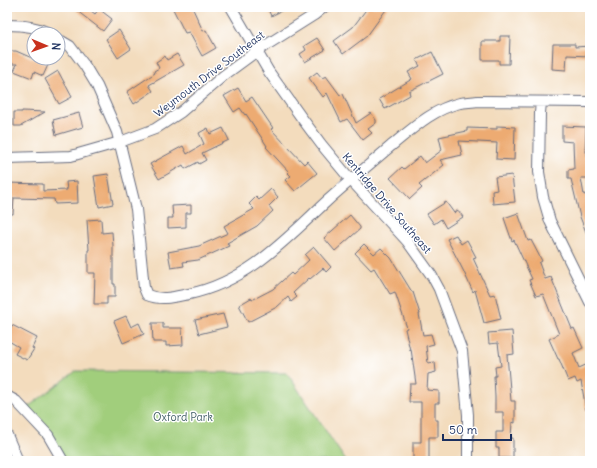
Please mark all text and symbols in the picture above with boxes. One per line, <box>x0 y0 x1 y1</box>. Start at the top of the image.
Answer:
north arrow <box>26 26 66 66</box>
street label: Weymouth Drive Southeast <box>151 28 267 120</box>
text: N <box>49 42 63 50</box>
street label: Kentridge Drive Southeast <box>339 150 435 256</box>
park label: Oxford Park <box>153 410 213 424</box>
scale bar <box>443 416 511 442</box>
text: 50 m <box>449 422 478 437</box>

